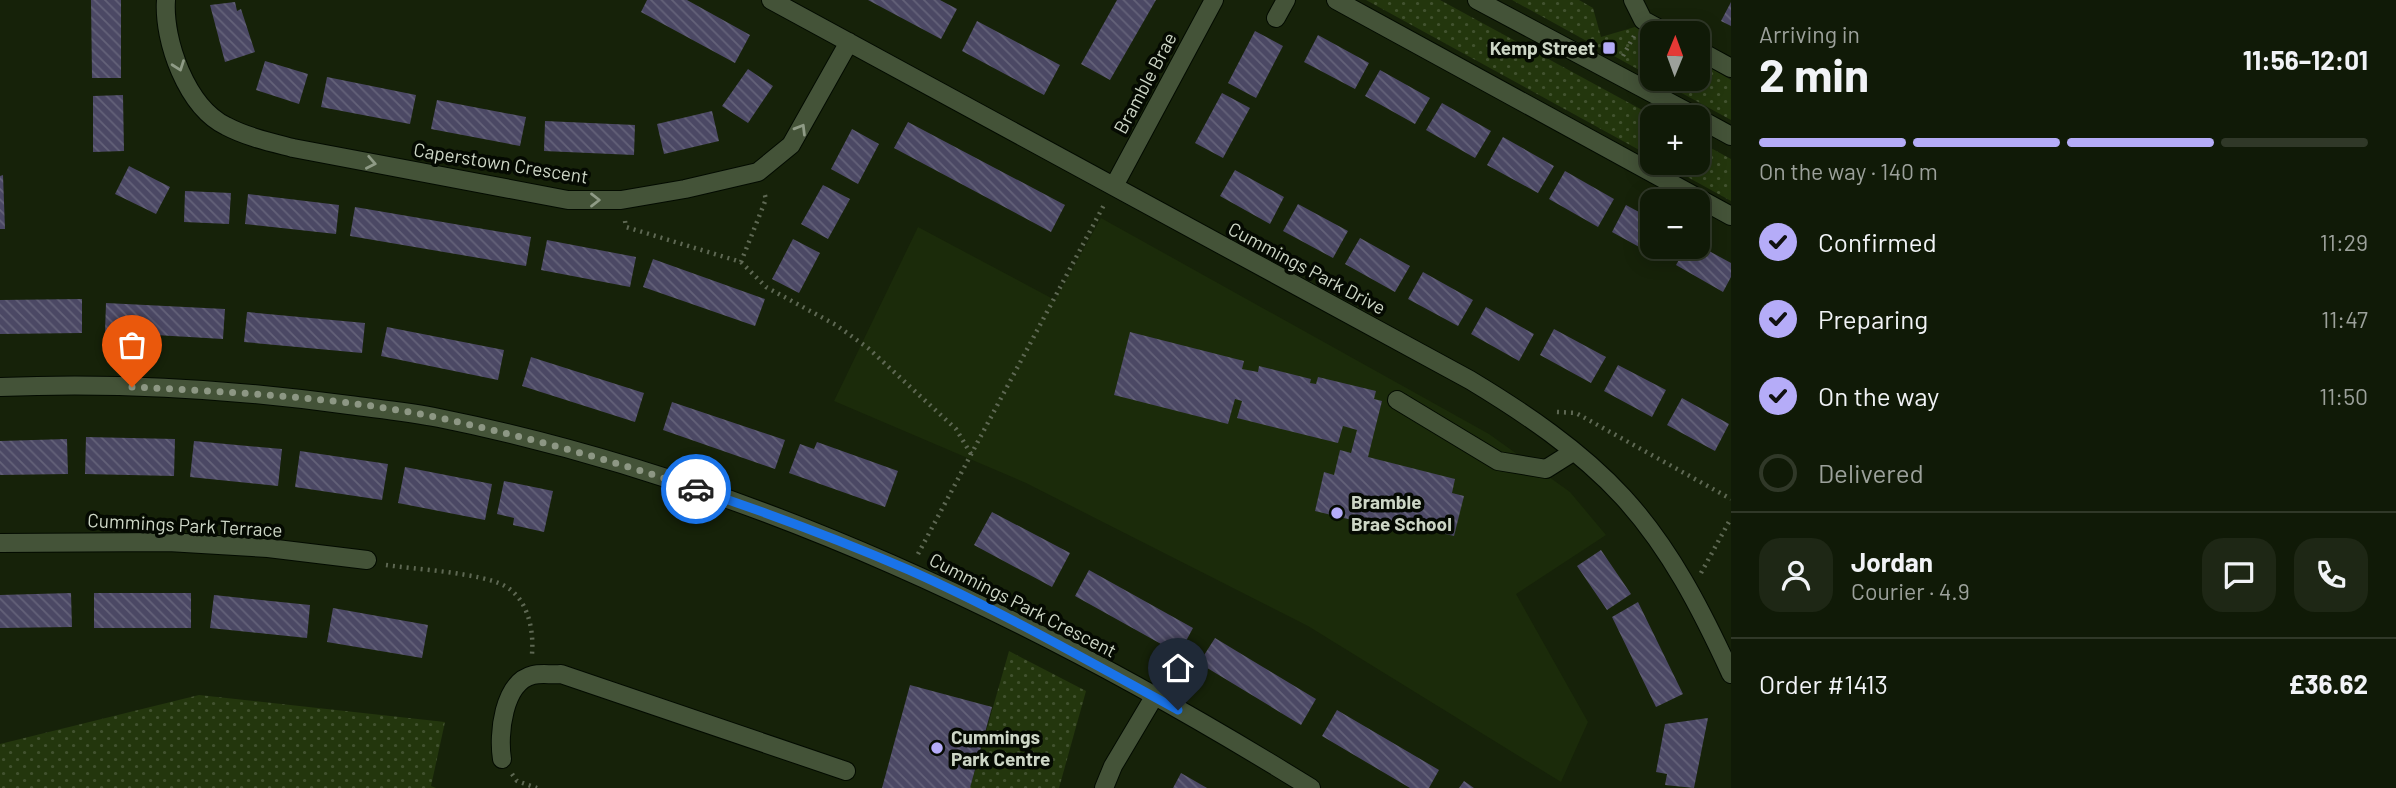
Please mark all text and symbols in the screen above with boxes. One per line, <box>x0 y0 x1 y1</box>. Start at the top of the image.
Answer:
text: Arriving in <box>1759 20 1860 48</box>
north arrow <box>1640 21 1710 91</box>
map controls <box>1640 21 1710 259</box>
street label: Bramble Brae <box>1108 28 1181 137</box>
place label: Kemp Street <box>1490 36 1595 59</box>
marker: Kemp Street <box>1601 40 1617 56</box>
text: 11:56–12:01 <box>2243 44 2368 75</box>
text: 2 min <box>1759 46 1869 101</box>
one-way arrow <box>171 60 185 72</box>
button: + <box>1640 105 1710 175</box>
one-way arrow <box>793 123 806 136</box>
street label: Caperstown Crescent <box>412 137 590 188</box>
one-way arrow <box>365 154 377 169</box>
text: On the way · 140 m <box>1759 157 1938 185</box>
button: − <box>1640 189 1710 259</box>
one-way arrow <box>590 192 601 208</box>
street label: Cummings Park Drive <box>1225 216 1390 319</box>
icon: check <box>1759 223 1797 261</box>
text: Confirmed <box>1818 226 1937 257</box>
text: 11:29 <box>2320 228 2368 256</box>
icon: check <box>1759 300 1797 338</box>
text: Preparing <box>1818 303 1928 334</box>
text: 11:47 <box>2321 305 2368 333</box>
pin <box>102 315 162 387</box>
icon: bag <box>113 326 151 364</box>
icon: check <box>1759 377 1797 415</box>
text: On the way <box>1818 380 1939 411</box>
text: 11:50 <box>2319 382 2368 410</box>
courier <box>661 454 731 524</box>
text: Delivered <box>1818 457 1924 488</box>
icon: car <box>677 470 715 508</box>
place label: Bramble Brae School <box>1351 490 1452 535</box>
marker: Bramble Brae School <box>1329 505 1345 521</box>
street label: Cummings Park Terrace <box>87 508 283 541</box>
button: person <box>1759 538 1833 612</box>
button: chat <box>2202 538 2276 612</box>
button: phone <box>2294 538 2368 612</box>
text: Jordan <box>1851 546 1933 577</box>
street label: Cummings Park Crescent <box>926 547 1121 662</box>
text: Courier · 4.9 <box>1851 577 1970 605</box>
pin <box>1148 638 1208 710</box>
icon: home <box>1159 649 1197 687</box>
text: Order #1413 <box>1759 668 1888 699</box>
text: £36.62 <box>2289 668 2368 699</box>
place label: Cummings Park Centre <box>951 725 1050 770</box>
marker: Cummings Park Centre <box>929 740 945 756</box>

